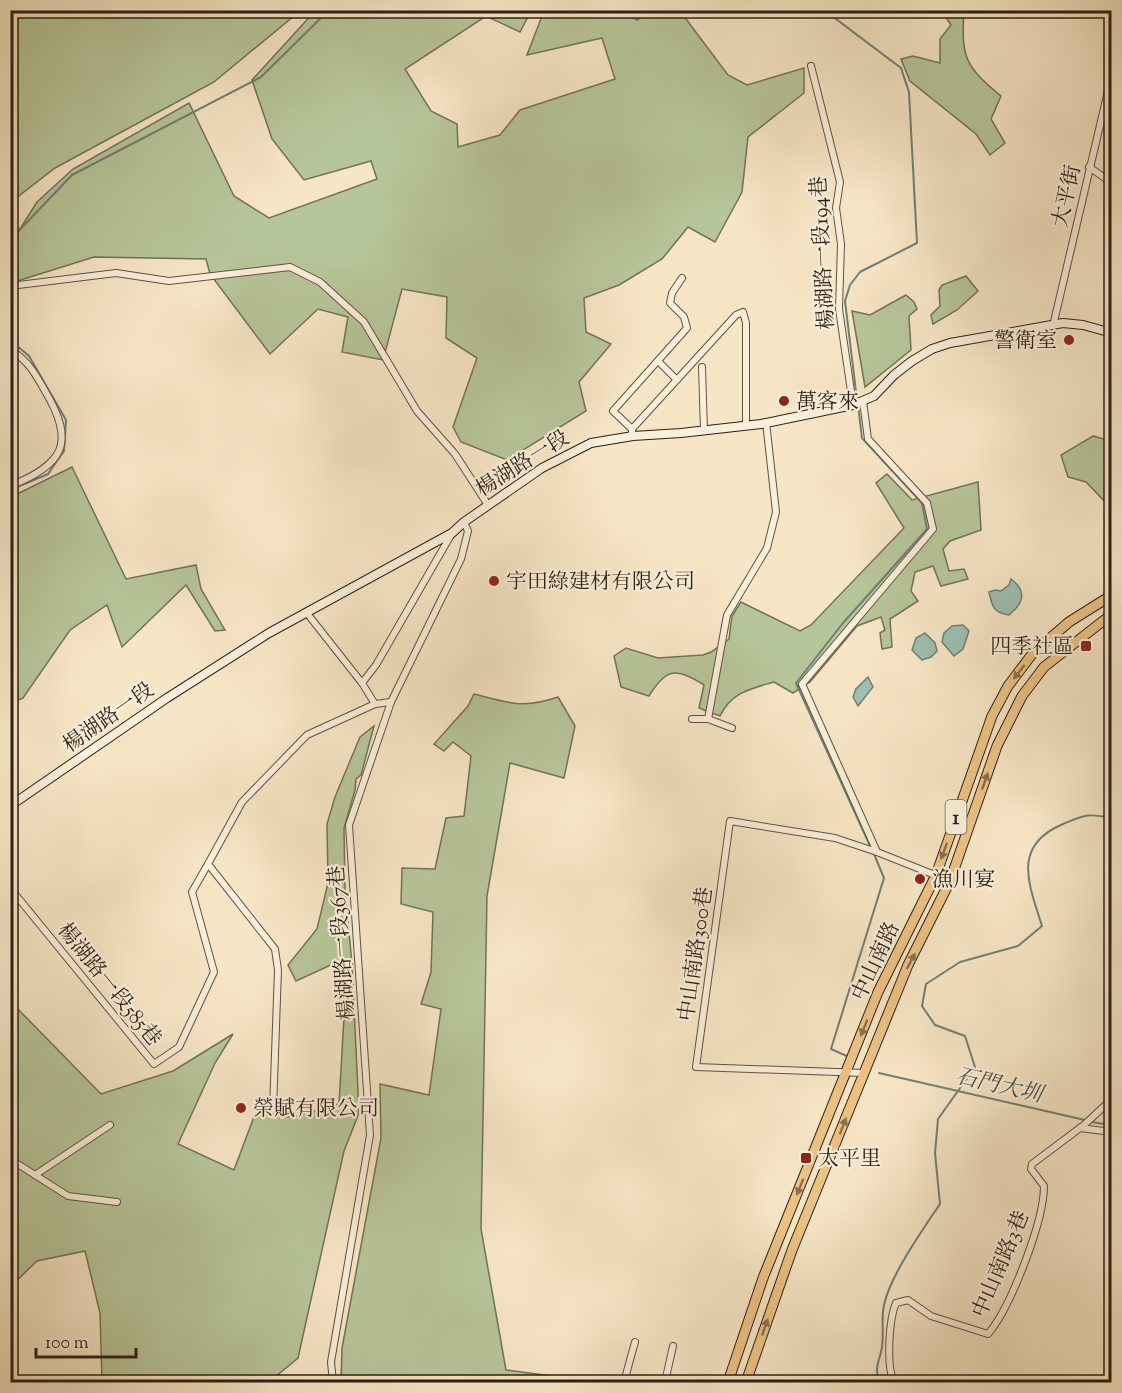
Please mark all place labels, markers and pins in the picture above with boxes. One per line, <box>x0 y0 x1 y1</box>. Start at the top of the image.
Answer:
place label: 警衛室 <box>994 327 1057 357</box>
marker: 警衛室 <box>1062 333 1076 347</box>
place label: 萬客來 <box>796 388 859 418</box>
marker: 萬客來 <box>777 394 791 408</box>
place label: 宇田綠建材有限公司 <box>506 568 695 598</box>
marker: 宇田綠建材有限公司 <box>487 574 501 588</box>
place label: 四季社區 <box>990 633 1074 663</box>
marker: 四季社區 <box>1079 639 1093 653</box>
place label: 漁川宴 <box>932 866 995 896</box>
marker: 漁川宴 <box>913 872 927 886</box>
place label: 榮賦有限公司 <box>253 1095 379 1125</box>
marker: 榮賦有限公司 <box>234 1101 248 1115</box>
place label: 太平里 <box>818 1145 881 1175</box>
marker: 太平里 <box>799 1151 813 1165</box>

